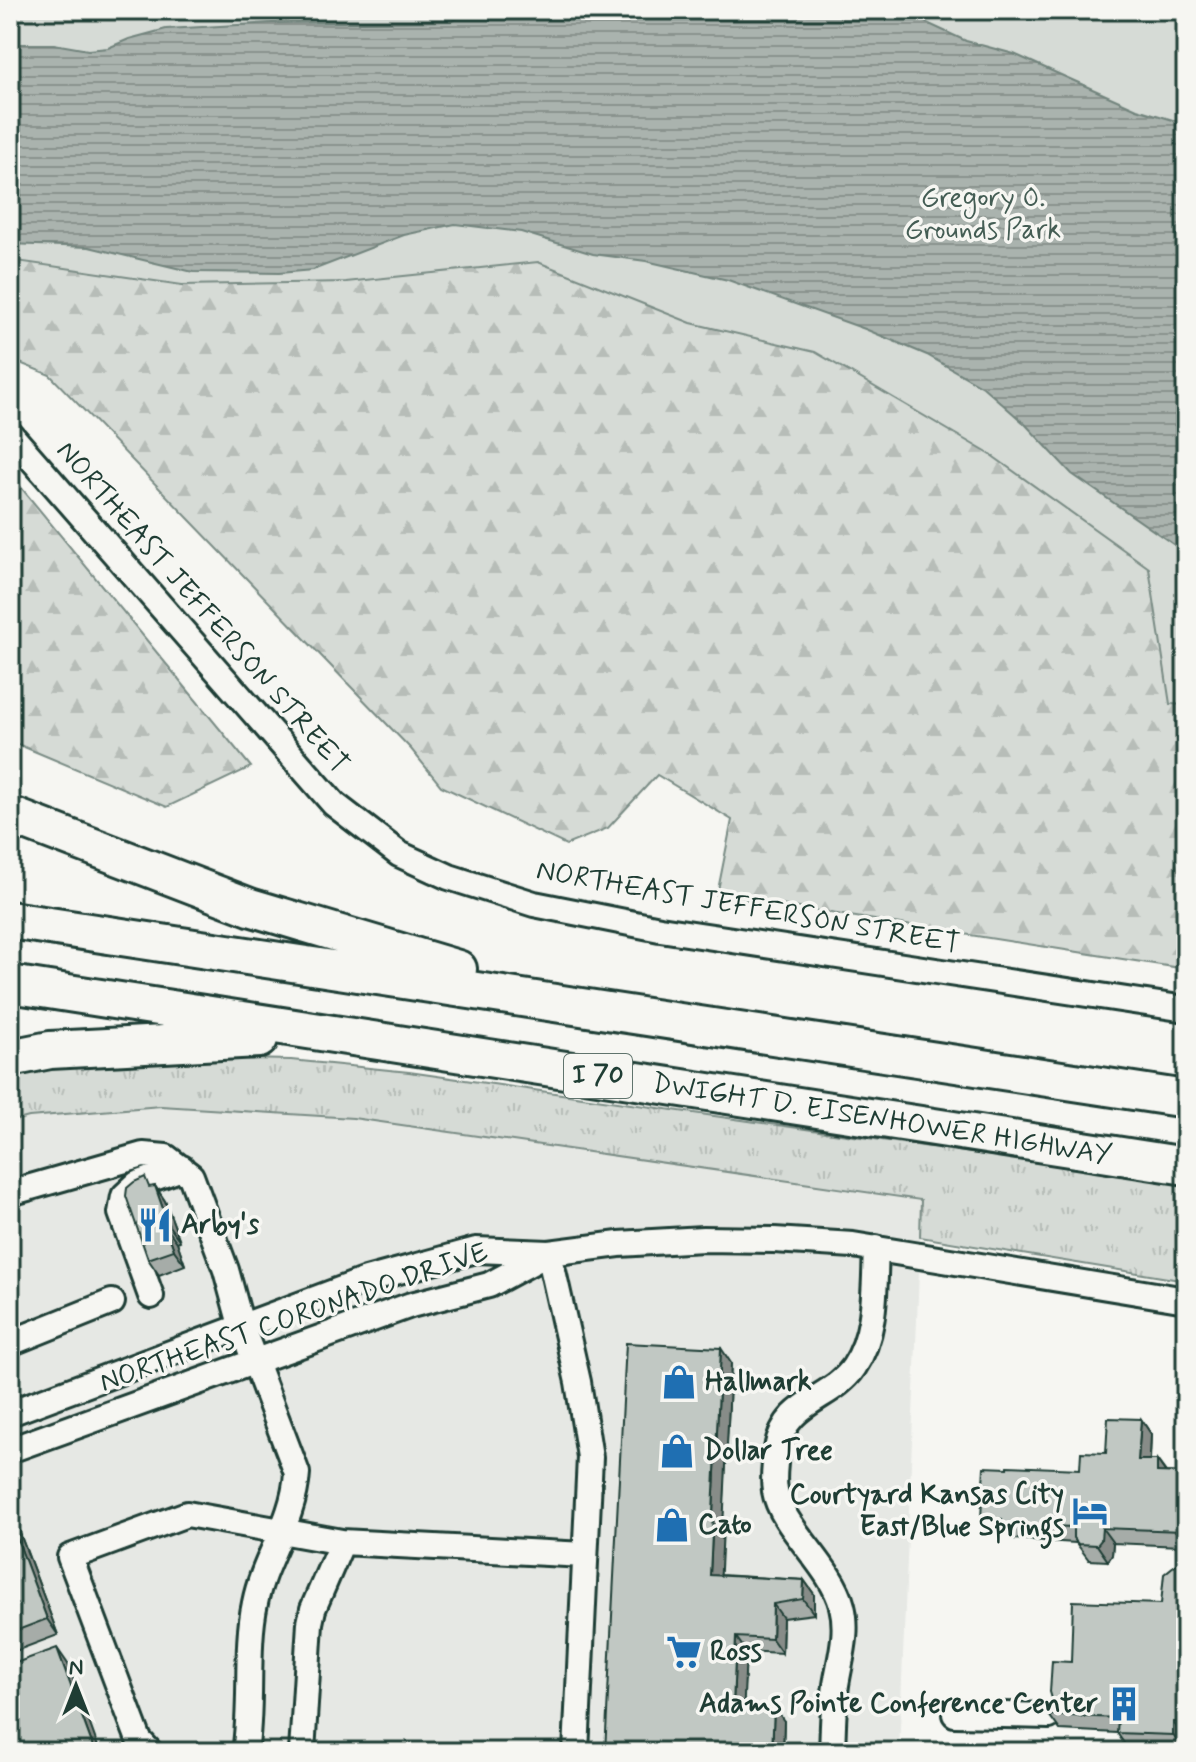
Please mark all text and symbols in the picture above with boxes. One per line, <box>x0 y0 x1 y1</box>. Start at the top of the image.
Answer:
park label: Gregory O. Grounds Park <box>905 180 1061 249</box>
street label: NORTHEAST JEFFERSON STREET <box>47 434 357 782</box>
street label: NORTHEAST JEFFERSON STREET <box>533 852 963 964</box>
road number: I 70 <box>564 1054 632 1098</box>
street label: DWIGHT D. EISENHOWER HIGHWAY <box>649 1065 1115 1175</box>
restaurant icon: Arby's <box>136 1206 174 1244</box>
place label: Arby's <box>181 1207 260 1244</box>
street label: NORTHEAST CORONADO DRIVE <box>95 1234 493 1402</box>
shop icon: Hallmark <box>660 1363 698 1401</box>
place label: Hallmark <box>705 1364 812 1401</box>
shop icon: Dollar Tree <box>658 1432 696 1470</box>
place label: Dollar Tree <box>703 1433 833 1470</box>
place label: Courtyard Kansas City East/Blue Springs <box>790 1477 1064 1549</box>
hotel icon: Courtyard Kansas City East/Blue Springs <box>1071 1492 1109 1530</box>
shop icon: Cato <box>653 1506 691 1544</box>
place label: Cato <box>698 1507 752 1544</box>
supermarket icon: Ross <box>665 1633 703 1671</box>
place label: Ross <box>710 1634 762 1671</box>
north arrow <box>36 1646 116 1726</box>
text: N <box>69 1654 83 1682</box>
building icon: Adams Pointe Conference Center <box>1105 1685 1143 1723</box>
place label: Adams Pointe Conference Center <box>699 1686 1098 1723</box>

